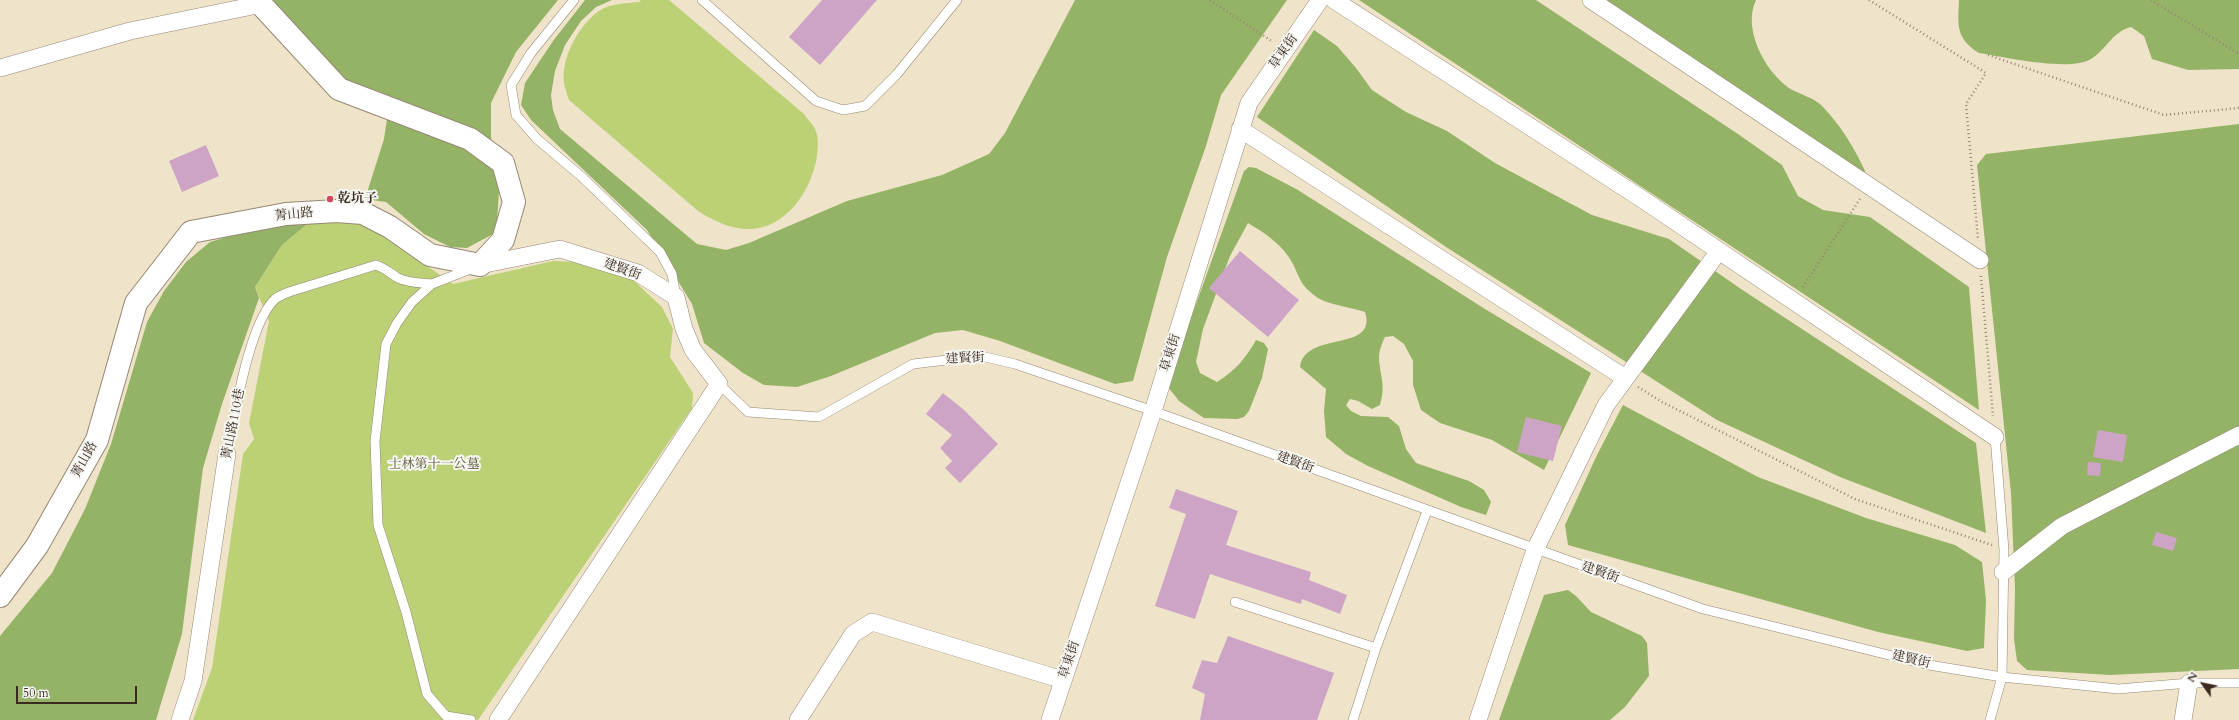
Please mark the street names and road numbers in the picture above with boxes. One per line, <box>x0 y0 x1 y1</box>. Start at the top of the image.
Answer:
street label: 草東街 <box>1266 32 1302 72</box>
street label: 菁山路 <box>274 205 314 225</box>
street label: 建賢街 <box>601 256 643 284</box>
street label: 草東街 <box>1158 332 1184 374</box>
street label: 建賢街 <box>945 350 985 368</box>
street label: 菁山路110巷 <box>219 387 249 461</box>
street label: 菁山路 <box>69 439 101 481</box>
street label: 建賢街 <box>1274 449 1316 477</box>
street label: 建賢街 <box>1579 559 1621 587</box>
street label: 草東街 <box>1057 639 1083 681</box>
street label: 建賢街 <box>1890 648 1932 672</box>

